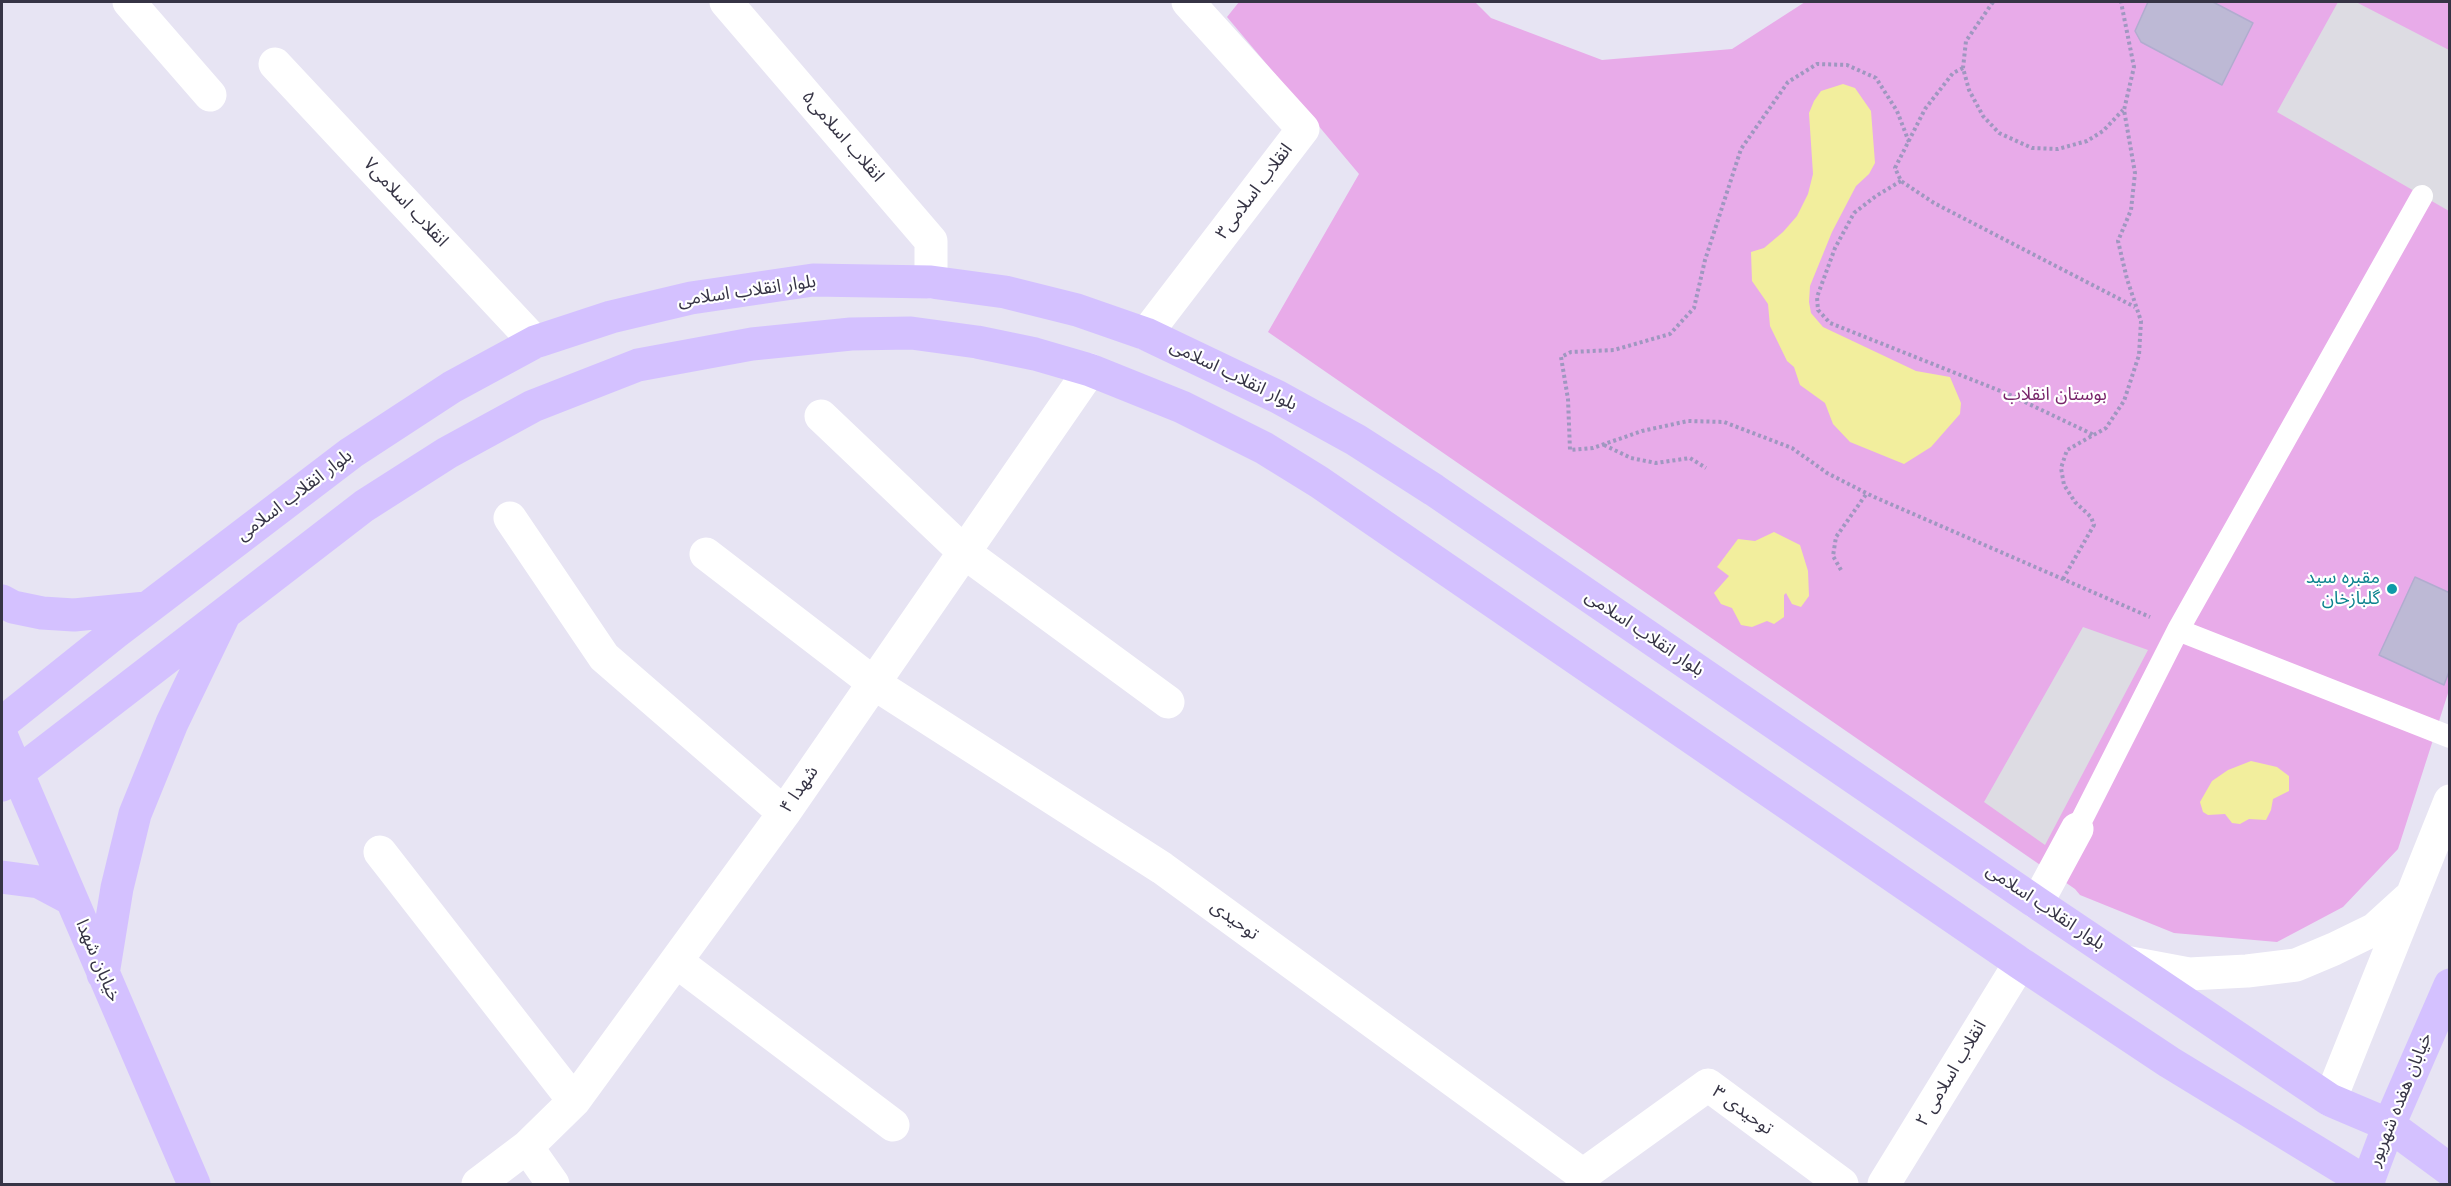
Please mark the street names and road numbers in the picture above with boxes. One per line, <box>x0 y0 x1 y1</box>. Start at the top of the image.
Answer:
street label: انقلاب اسلامی۵ <box>796 87 888 187</box>
street label: انقلاب اسلامی۳ <box>1212 140 1298 244</box>
street label: انقلاب اسلامی۷ <box>358 154 452 252</box>
street label: بلوار انقلاب اسلامی <box>677 272 817 312</box>
street label: بلوار انقلاب اسلامی <box>1166 336 1300 416</box>
street label: بلوار انقلاب اسلامی <box>233 446 357 546</box>
street label: بلوار انقلاب اسلامی <box>1580 586 1708 682</box>
street label: شهدا ۴ <box>776 762 824 818</box>
street label: بلوار انقلاب اسلامی <box>1981 860 2109 956</box>
street label: توحیدی <box>1206 896 1262 946</box>
street label: خیابان شهدا <box>70 917 124 1005</box>
street label: انقلاب اسلامی ۲ <box>1912 1017 1992 1131</box>
street label: خیابان هفده شهریور <box>2364 1030 2438 1170</box>
street label: توحیدی ۳ <box>1707 1082 1777 1140</box>

